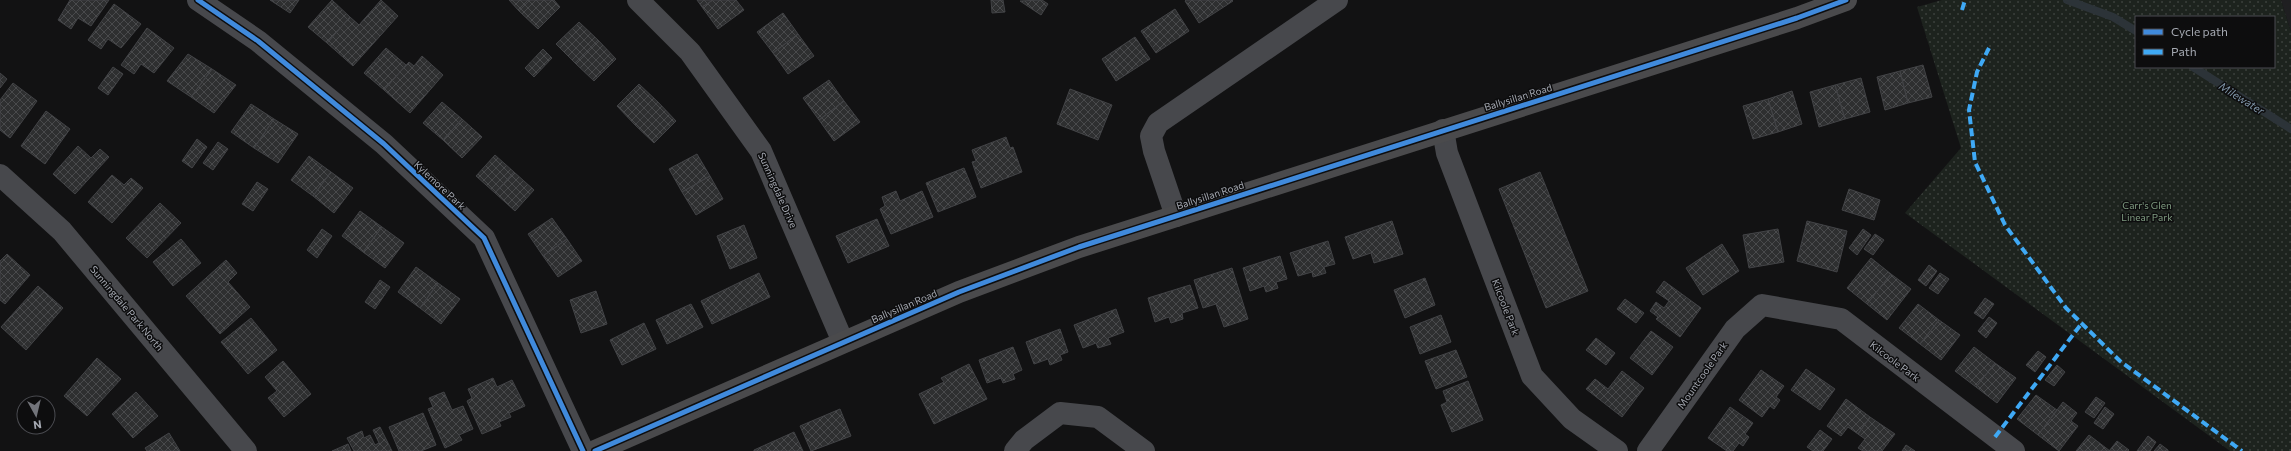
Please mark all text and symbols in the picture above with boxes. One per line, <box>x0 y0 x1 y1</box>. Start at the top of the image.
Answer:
legend <box>2135 16 2275 68</box>
text: Cycle path <box>2171 24 2228 38</box>
text: Path <box>2171 44 2197 58</box>
water label: Milewater <box>2217 79 2268 117</box>
street label: Ballysillan Road <box>1483 81 1554 113</box>
street label: Sunningdale Drive <box>756 150 800 230</box>
street label: Kylemore Park <box>412 158 469 212</box>
street label: Ballysillan Road <box>1175 178 1245 212</box>
park label: Carr's Glen Linear Park <box>2121 199 2173 223</box>
street label: Sunningdale Park North <box>88 263 166 353</box>
street label: Kilcoole Park <box>1490 277 1522 337</box>
street label: Ballysillan Road <box>869 287 939 325</box>
street label: Kilcoole Park <box>1868 338 1923 384</box>
street label: Mountcoole Park <box>1675 339 1730 411</box>
north arrow <box>16 395 56 435</box>
text: N <box>32 418 42 432</box>

